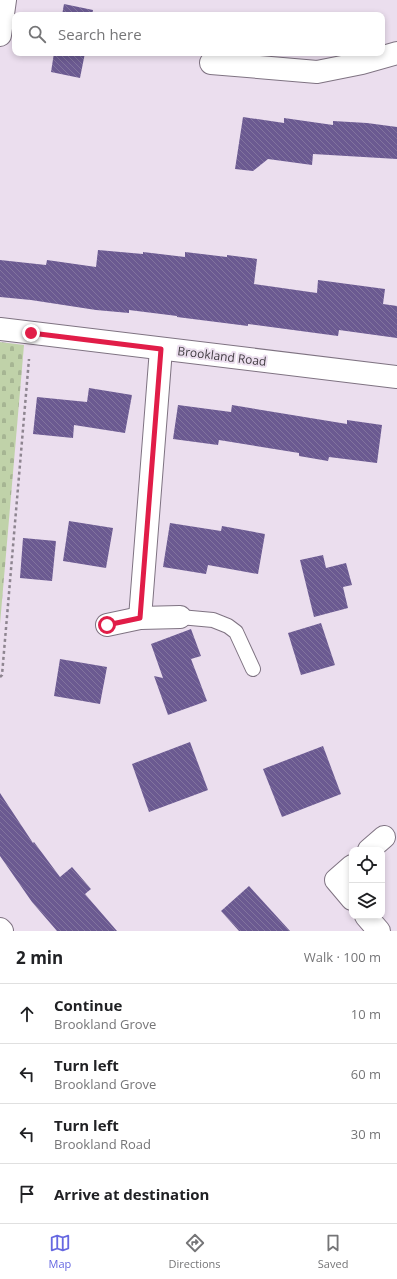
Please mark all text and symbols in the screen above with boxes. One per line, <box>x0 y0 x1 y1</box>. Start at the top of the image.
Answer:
search box <box>12 12 385 56</box>
icon: search <box>26 23 48 45</box>
text: Search here <box>58 24 142 44</box>
route end <box>22 324 40 342</box>
street label: Brookland Road <box>177 342 267 370</box>
route start <box>98 616 116 634</box>
map controls <box>349 847 385 919</box>
button: locate <box>349 847 385 883</box>
button: layers <box>349 883 385 919</box>
text: 2 min <box>16 946 63 969</box>
text: Walk · 100 m <box>304 948 381 966</box>
text: Continue <box>54 995 122 1015</box>
icon: ahead <box>16 1003 38 1025</box>
text: 10 m <box>351 1005 381 1023</box>
text: Brookland Grove <box>54 1015 156 1033</box>
text: Turn left <box>54 1055 119 1075</box>
icon: left <box>16 1063 38 1085</box>
text: 60 m <box>351 1065 381 1083</box>
text: Brookland Grove <box>54 1075 156 1093</box>
text: Turn left <box>54 1115 119 1135</box>
icon: left <box>16 1123 38 1145</box>
text: 30 m <box>351 1125 381 1143</box>
text: Brookland Road <box>54 1135 151 1153</box>
icon: arrive <box>16 1183 38 1205</box>
text: Arrive at destination <box>54 1184 209 1204</box>
tab: Map <box>49 1232 71 1271</box>
tab: Directions <box>169 1232 221 1271</box>
tab: Saved <box>318 1232 348 1271</box>

